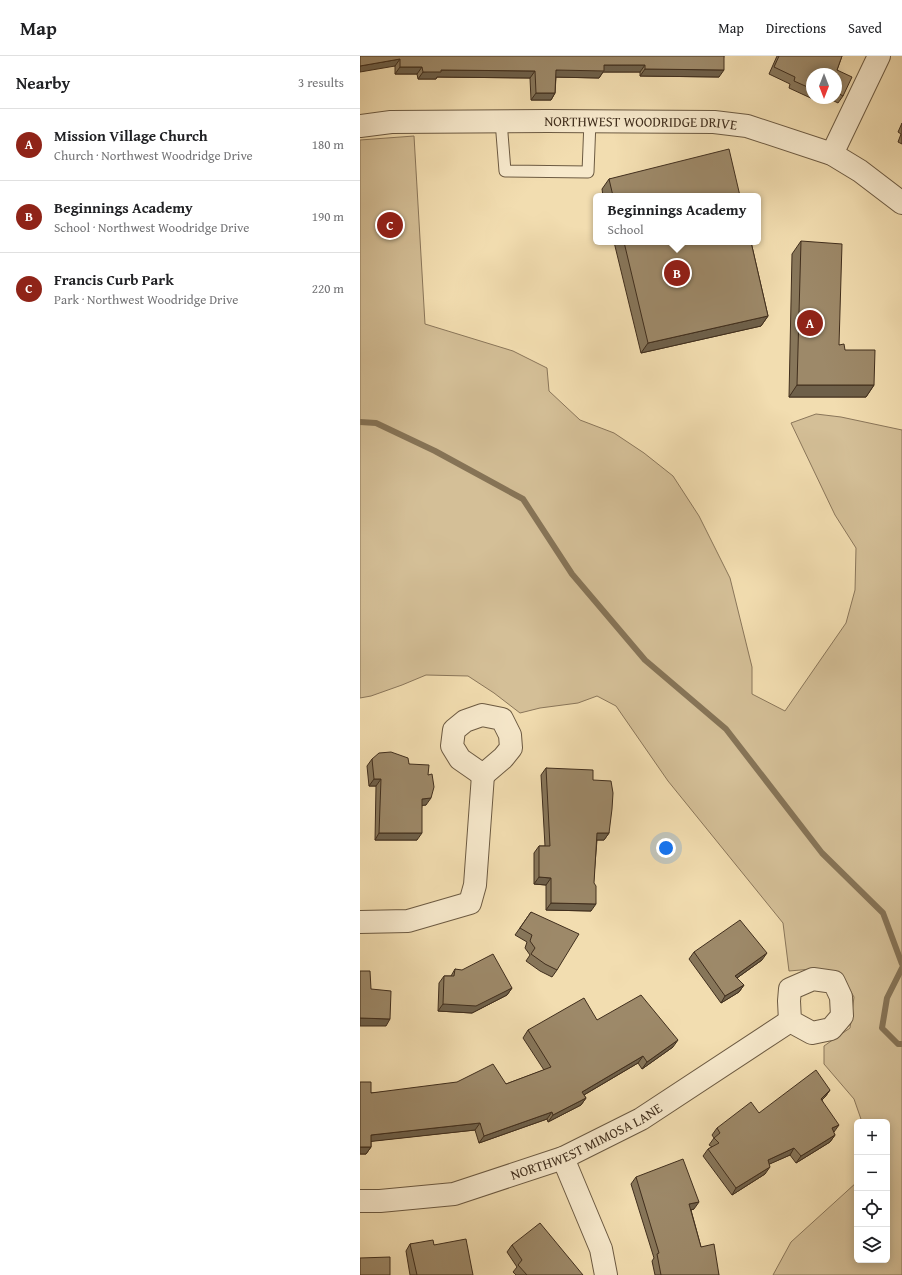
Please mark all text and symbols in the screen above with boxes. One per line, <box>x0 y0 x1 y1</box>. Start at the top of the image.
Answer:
text: Map <box>20 14 57 42</box>
text: Map <box>718 18 744 38</box>
text: Directions <box>766 18 826 38</box>
text: Saved <box>848 18 882 38</box>
north arrow <box>806 68 842 104</box>
text: Nearby <box>16 70 70 95</box>
text: 3 results <box>298 73 344 92</box>
street label: NORTHWEST WOODRIDGE DRIVE <box>544 111 738 135</box>
text: Mission Village Church <box>54 125 208 146</box>
text: A <box>25 135 33 154</box>
text: 180 m <box>312 135 344 154</box>
text: Church · Northwest Woodridge Drive <box>54 146 253 165</box>
popup <box>593 193 761 245</box>
text: Beginnings Academy <box>54 197 193 218</box>
text: Beginnings Academy <box>608 199 746 220</box>
text: B <box>25 207 33 226</box>
text: 190 m <box>312 207 344 226</box>
pin: C <box>377 210 403 240</box>
text: School · Northwest Woodridge Drive <box>54 218 249 237</box>
text: School <box>608 220 644 239</box>
pin: B <box>664 258 690 288</box>
text: Francis Curb Park <box>54 269 174 290</box>
text: C <box>25 279 33 298</box>
text: 220 m <box>312 279 344 298</box>
text: Park · Northwest Woodridge Drive <box>54 290 238 309</box>
pin: A <box>797 308 823 338</box>
your location <box>656 838 676 858</box>
street label: NORTHWEST MIMOSA LANE <box>508 1098 666 1185</box>
map controls <box>854 1119 890 1263</box>
button: + <box>854 1119 890 1155</box>
button: − <box>854 1155 890 1191</box>
button: locate <box>854 1191 890 1227</box>
button: layers <box>854 1227 890 1263</box>

